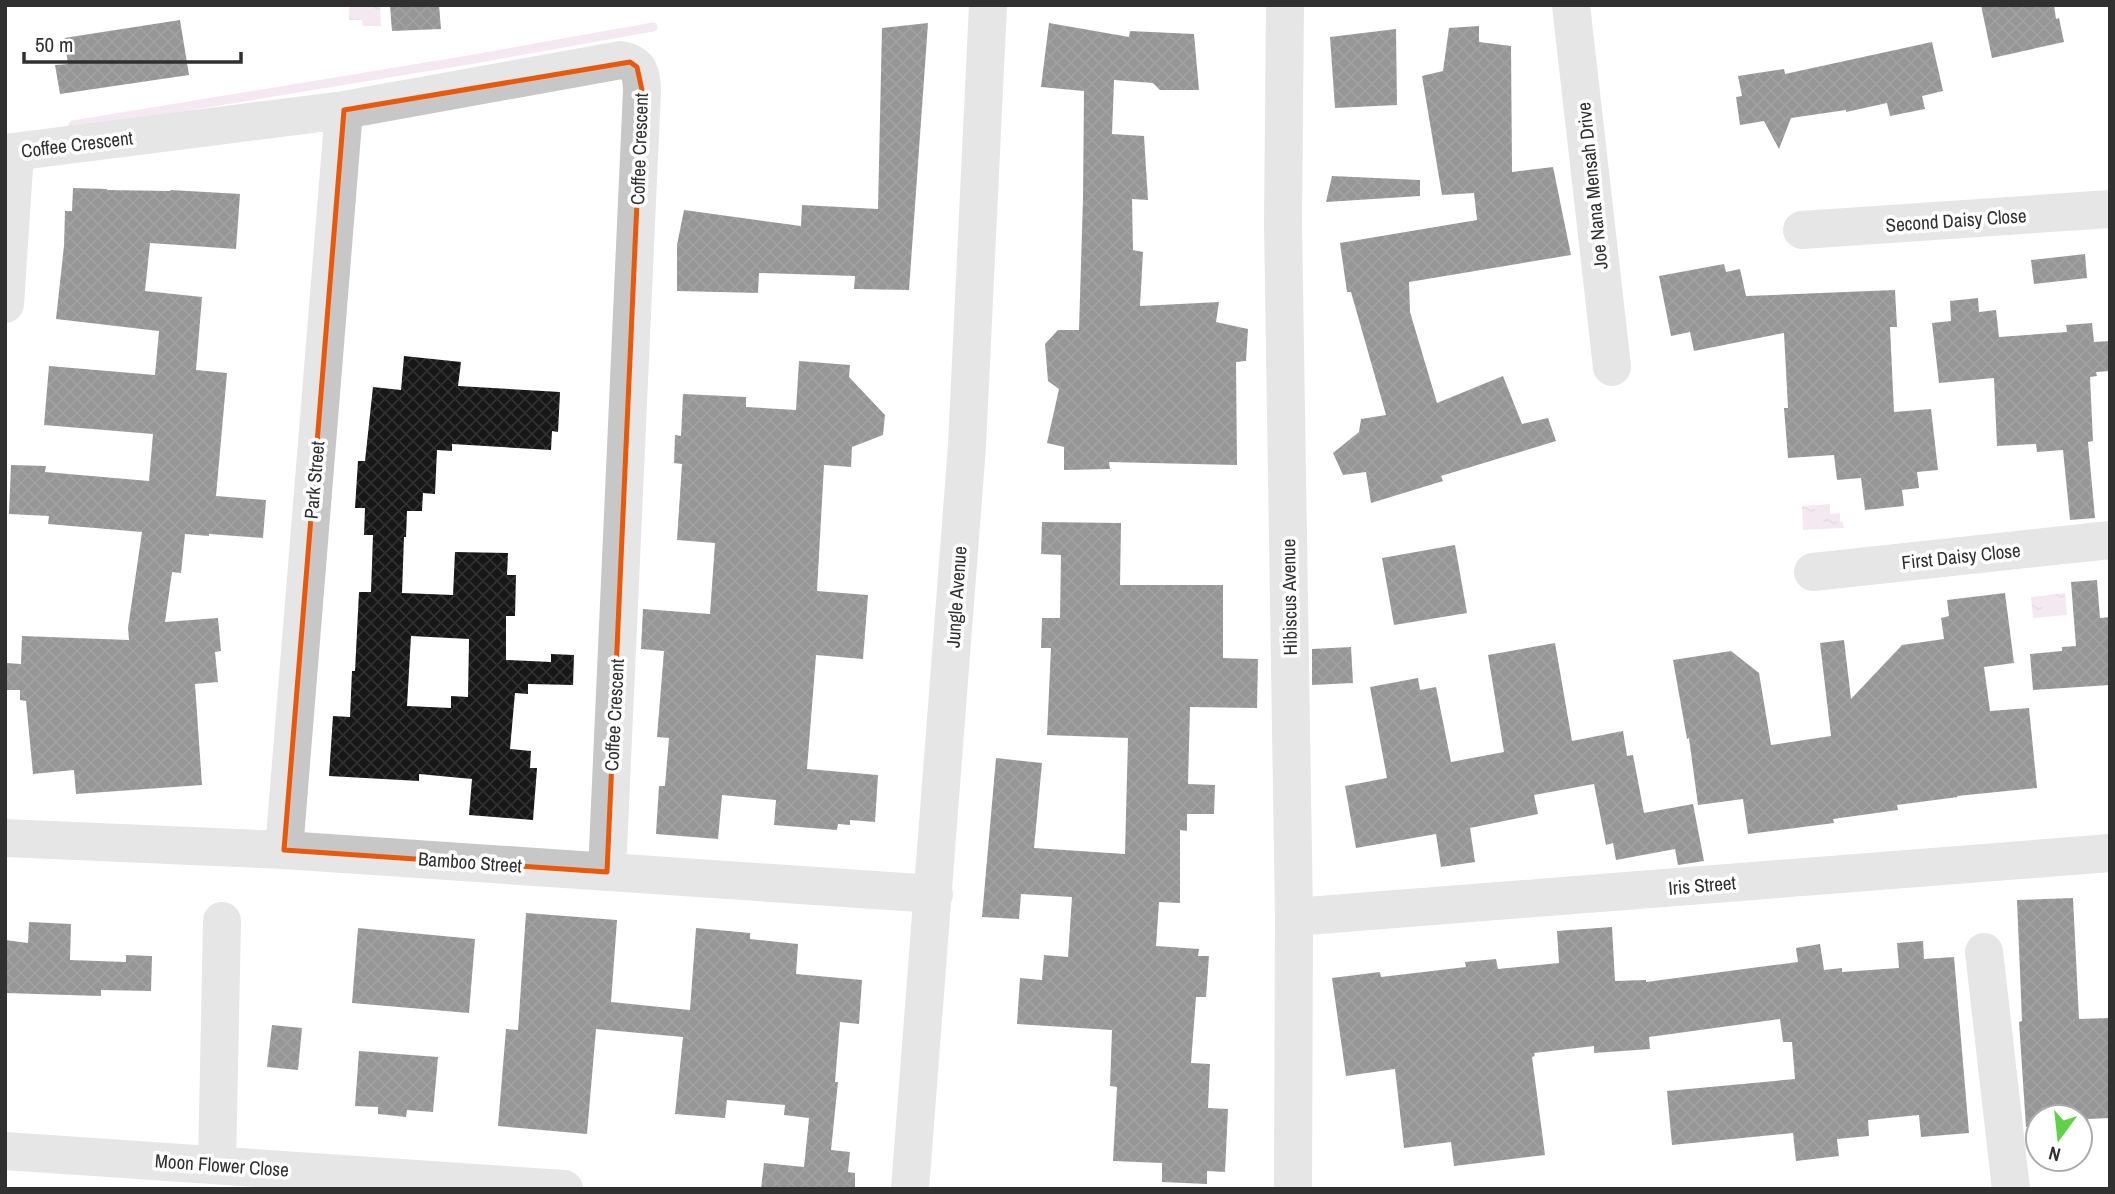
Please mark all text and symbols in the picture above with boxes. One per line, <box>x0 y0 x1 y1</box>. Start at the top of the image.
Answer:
scale bar <box>24 21 242 65</box>
text: 50 m <box>35 30 73 59</box>
street label: Coffee Crescent <box>624 92 654 206</box>
street label: Joe Nana Mensah Drive <box>1570 101 1614 271</box>
street label: Coffee Crescent <box>20 124 135 164</box>
street label: Second Daisy Close <box>1885 202 2027 238</box>
street label: Park Street <box>298 439 330 520</box>
street label: First Daisy Close <box>1900 537 2022 575</box>
street label: Hibiscus Avenue <box>1275 538 1303 656</box>
street label: Jungle Avenue <box>939 545 973 649</box>
street label: Coffee Crescent <box>598 658 630 772</box>
street label: Bamboo Street <box>417 845 523 879</box>
street label: Iris Street <box>1667 869 1737 901</box>
north arrow <box>2024 1103 2094 1173</box>
text: N <box>2046 1140 2063 1168</box>
street label: Moon Flower Close <box>154 1147 290 1183</box>

